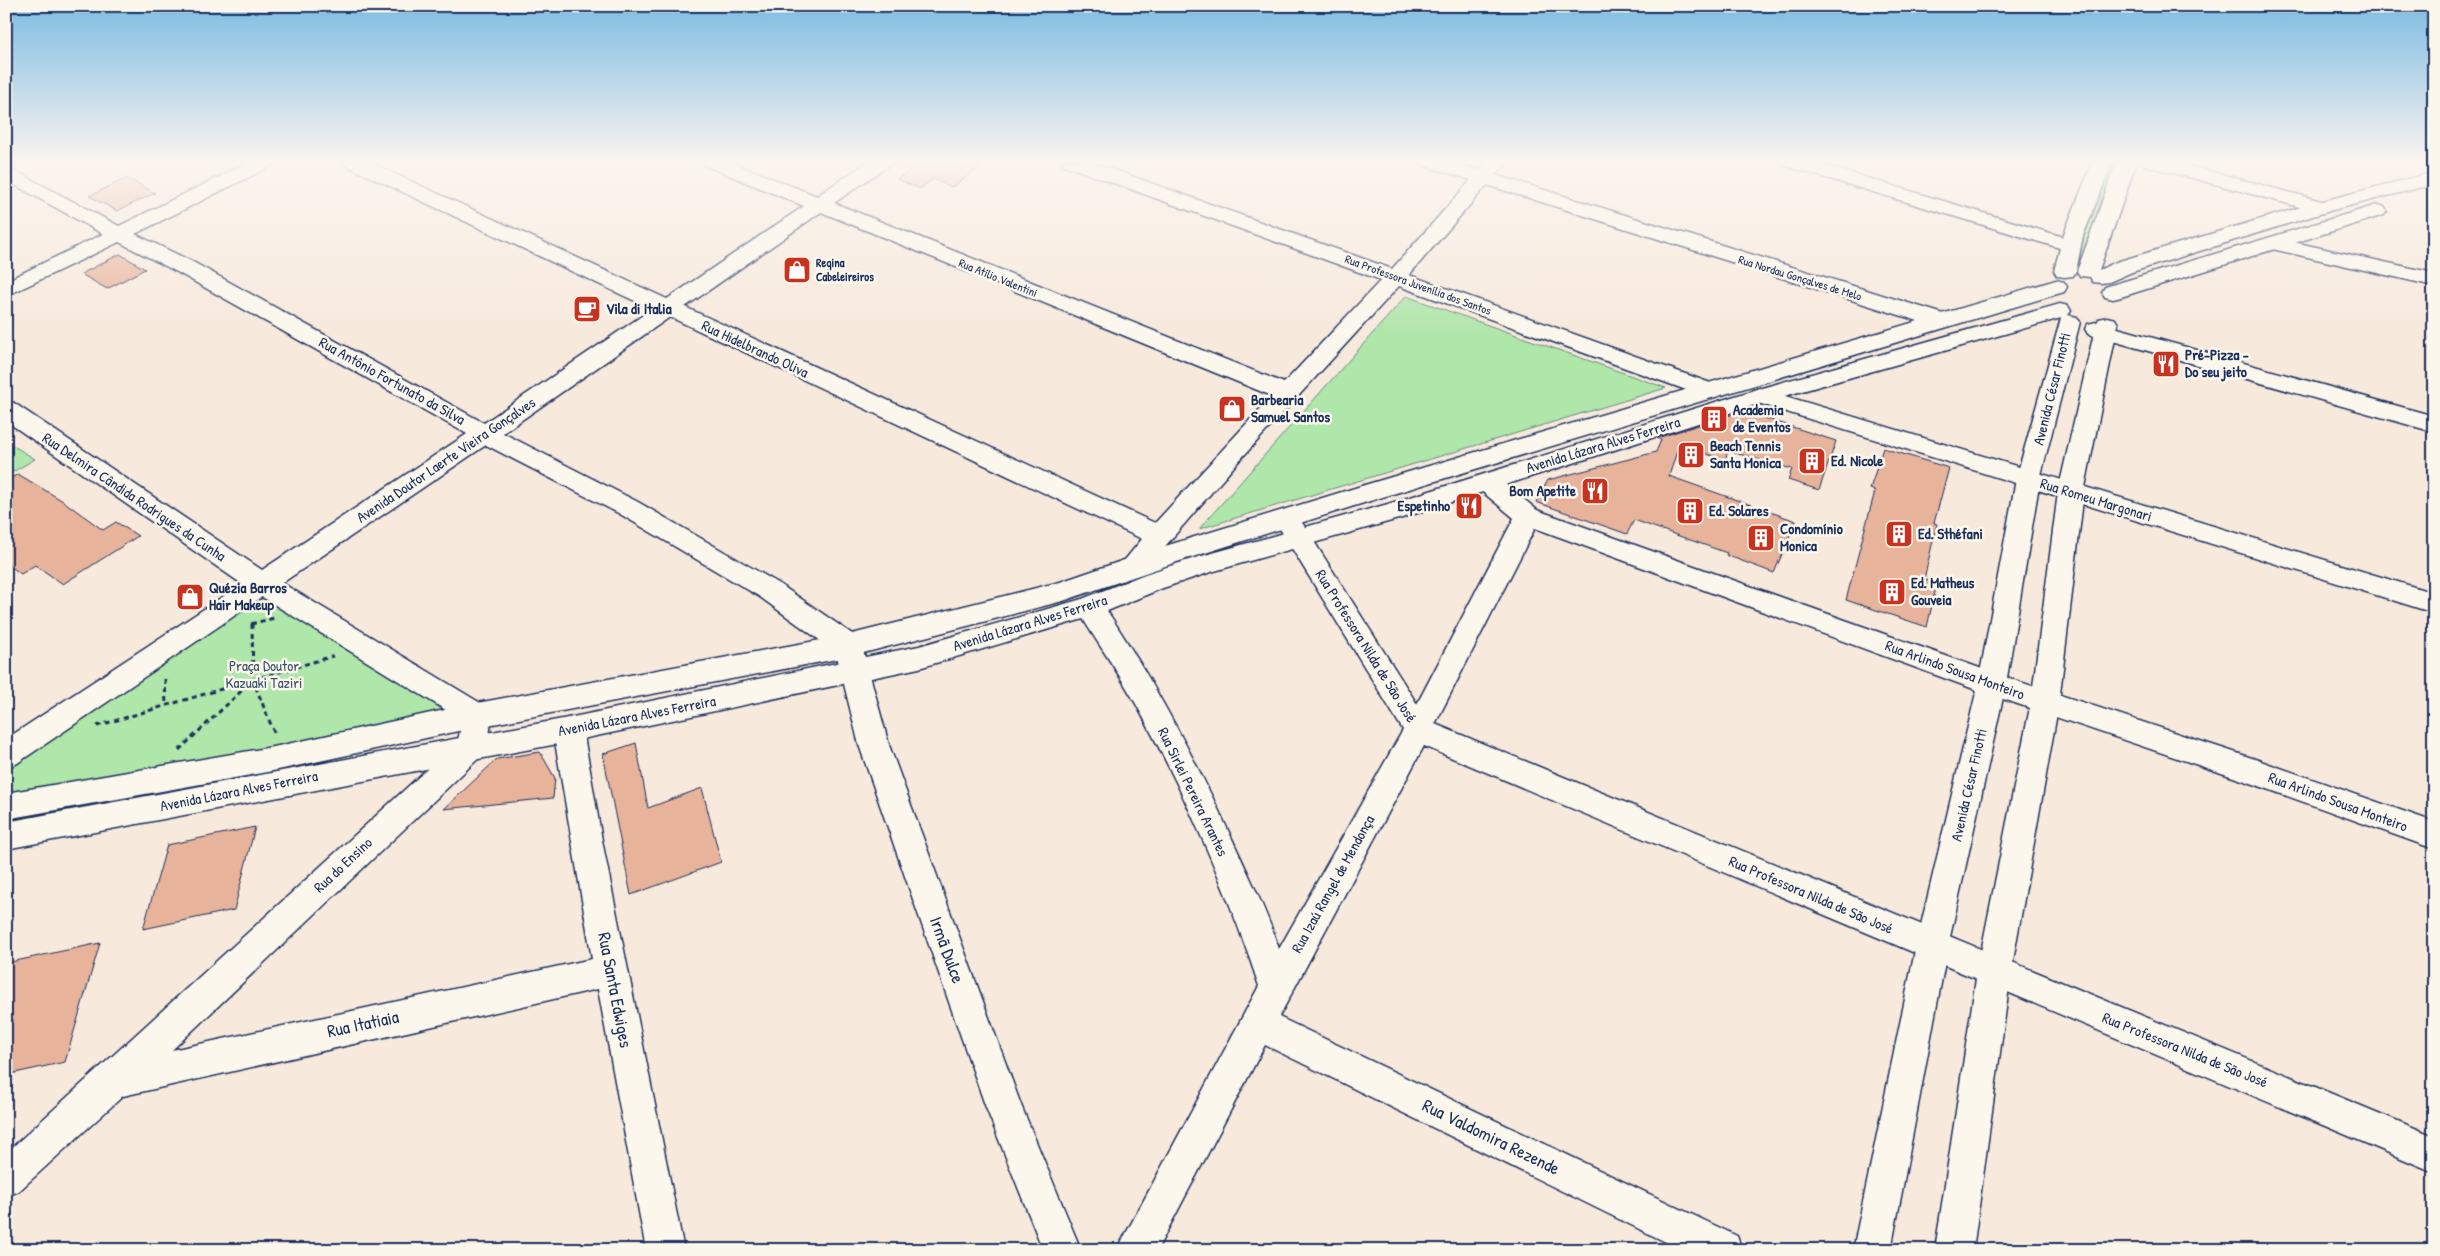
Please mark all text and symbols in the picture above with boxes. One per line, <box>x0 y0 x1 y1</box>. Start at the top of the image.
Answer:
street label: Rua Professora Juvenília dos Santos <box>1343 250 1494 319</box>
street label: Rua Nordau Gonçalves de Melo <box>1736 251 1864 304</box>
place label: Regina Cabeleireiros <box>816 254 874 285</box>
street label: Rua Atílio Valentini <box>956 254 1040 301</box>
shop icon: Regina Cabeleireiros <box>782 255 812 285</box>
cafe icon: Vila di Italia <box>572 294 602 324</box>
place label: Vila di Italia <box>606 298 672 319</box>
street label: Rua Hidelbrando Oliva <box>698 315 812 383</box>
street label: Avenida César Finotti <box>2027 330 2076 447</box>
street label: Rua Antônio Fortunato da Silva <box>315 332 469 430</box>
place label: Pré-Pizza - Do seu jeito <box>2185 344 2249 382</box>
restaurant icon: Pré-Pizza - Do seu jeito <box>2151 349 2181 379</box>
place label: Barbearia Samuel Santos <box>1251 389 1330 427</box>
street label: Avenida Doutor Laerte Vieira Gonçalves <box>352 392 540 527</box>
shop icon: Barbearia Samuel Santos <box>1217 394 1247 424</box>
place label: Academia de Eventos <box>1733 399 1791 437</box>
building icon: Academia de Eventos <box>1699 404 1729 434</box>
street label: Avenida Lázara Alves Ferreira <box>1523 411 1683 478</box>
street label: Rua Delmira Cândida Rodrigues da Cunha <box>38 427 230 566</box>
place label: Beach Tennis Santa Monica <box>1710 435 1781 473</box>
building icon: Beach Tennis Santa Monica <box>1676 440 1706 470</box>
building icon: Ed. Nicole <box>1797 446 1827 476</box>
place label: Ed. Nicole <box>1831 450 1883 471</box>
street label: Rua Romeu Margonari <box>2038 473 2155 526</box>
restaurant icon: Bom Apetite <box>1580 476 1610 506</box>
place label: Bom Apetite <box>1509 480 1576 502</box>
restaurant icon: Espetinho <box>1454 491 1484 521</box>
place label: Espetinho <box>1398 495 1450 517</box>
building icon: Ed. Solares <box>1675 496 1705 526</box>
place label: Ed. Solares <box>1709 500 1769 521</box>
place label: Condomínio Monica <box>1780 518 1843 556</box>
building icon: Ed. Sthéfani <box>1884 519 1914 549</box>
building icon: Condomínio Monica <box>1746 523 1776 553</box>
place label: Ed. Sthéfani <box>1918 523 1983 544</box>
street label: Rua Professora Nilda de São José <box>1311 565 1422 726</box>
place label: Ed. Matheus Gouveia <box>1911 572 1974 610</box>
place label: Quézia Barros Hair Makeup <box>209 577 287 616</box>
building icon: Ed. Matheus Gouveia <box>1877 577 1907 607</box>
shop icon: Quézia Barros Hair Makeup <box>175 582 205 612</box>
street label: Avenida Lázara Alves Ferreira <box>950 589 1110 656</box>
street label: Rua Arlindo Sousa Monteiro <box>1883 635 2028 705</box>
park label: Praça Doutor Kazuaki Taziri <box>226 655 302 693</box>
street label: Avenida Lázara Alves Ferreira <box>556 690 718 741</box>
street label: Rua Sirlei Pereira Arantes <box>1153 724 1234 860</box>
street label: Avenida César Finotti <box>1945 726 1992 843</box>
street label: Avenida Lázara Alves Ferreira <box>158 765 320 816</box>
street label: Rua Arlindo Sousa Monteiro <box>2266 767 2411 837</box>
street label: Rua Izaú Rangel de Mendonça <box>1286 811 1379 956</box>
street label: Rua do Ensino <box>309 832 376 897</box>
street label: Rua Professora Nilda de São José <box>1726 850 1897 939</box>
street label: Irmã Dulce <box>924 913 971 987</box>
street label: Rua Santa Edwiges <box>592 930 639 1050</box>
street label: Rua Itatiaia <box>325 1004 401 1043</box>
street label: Rua Professora Nilda de São José <box>2099 1007 2271 1092</box>
street label: Rua Valdomira Rezende <box>1418 1092 1564 1181</box>

